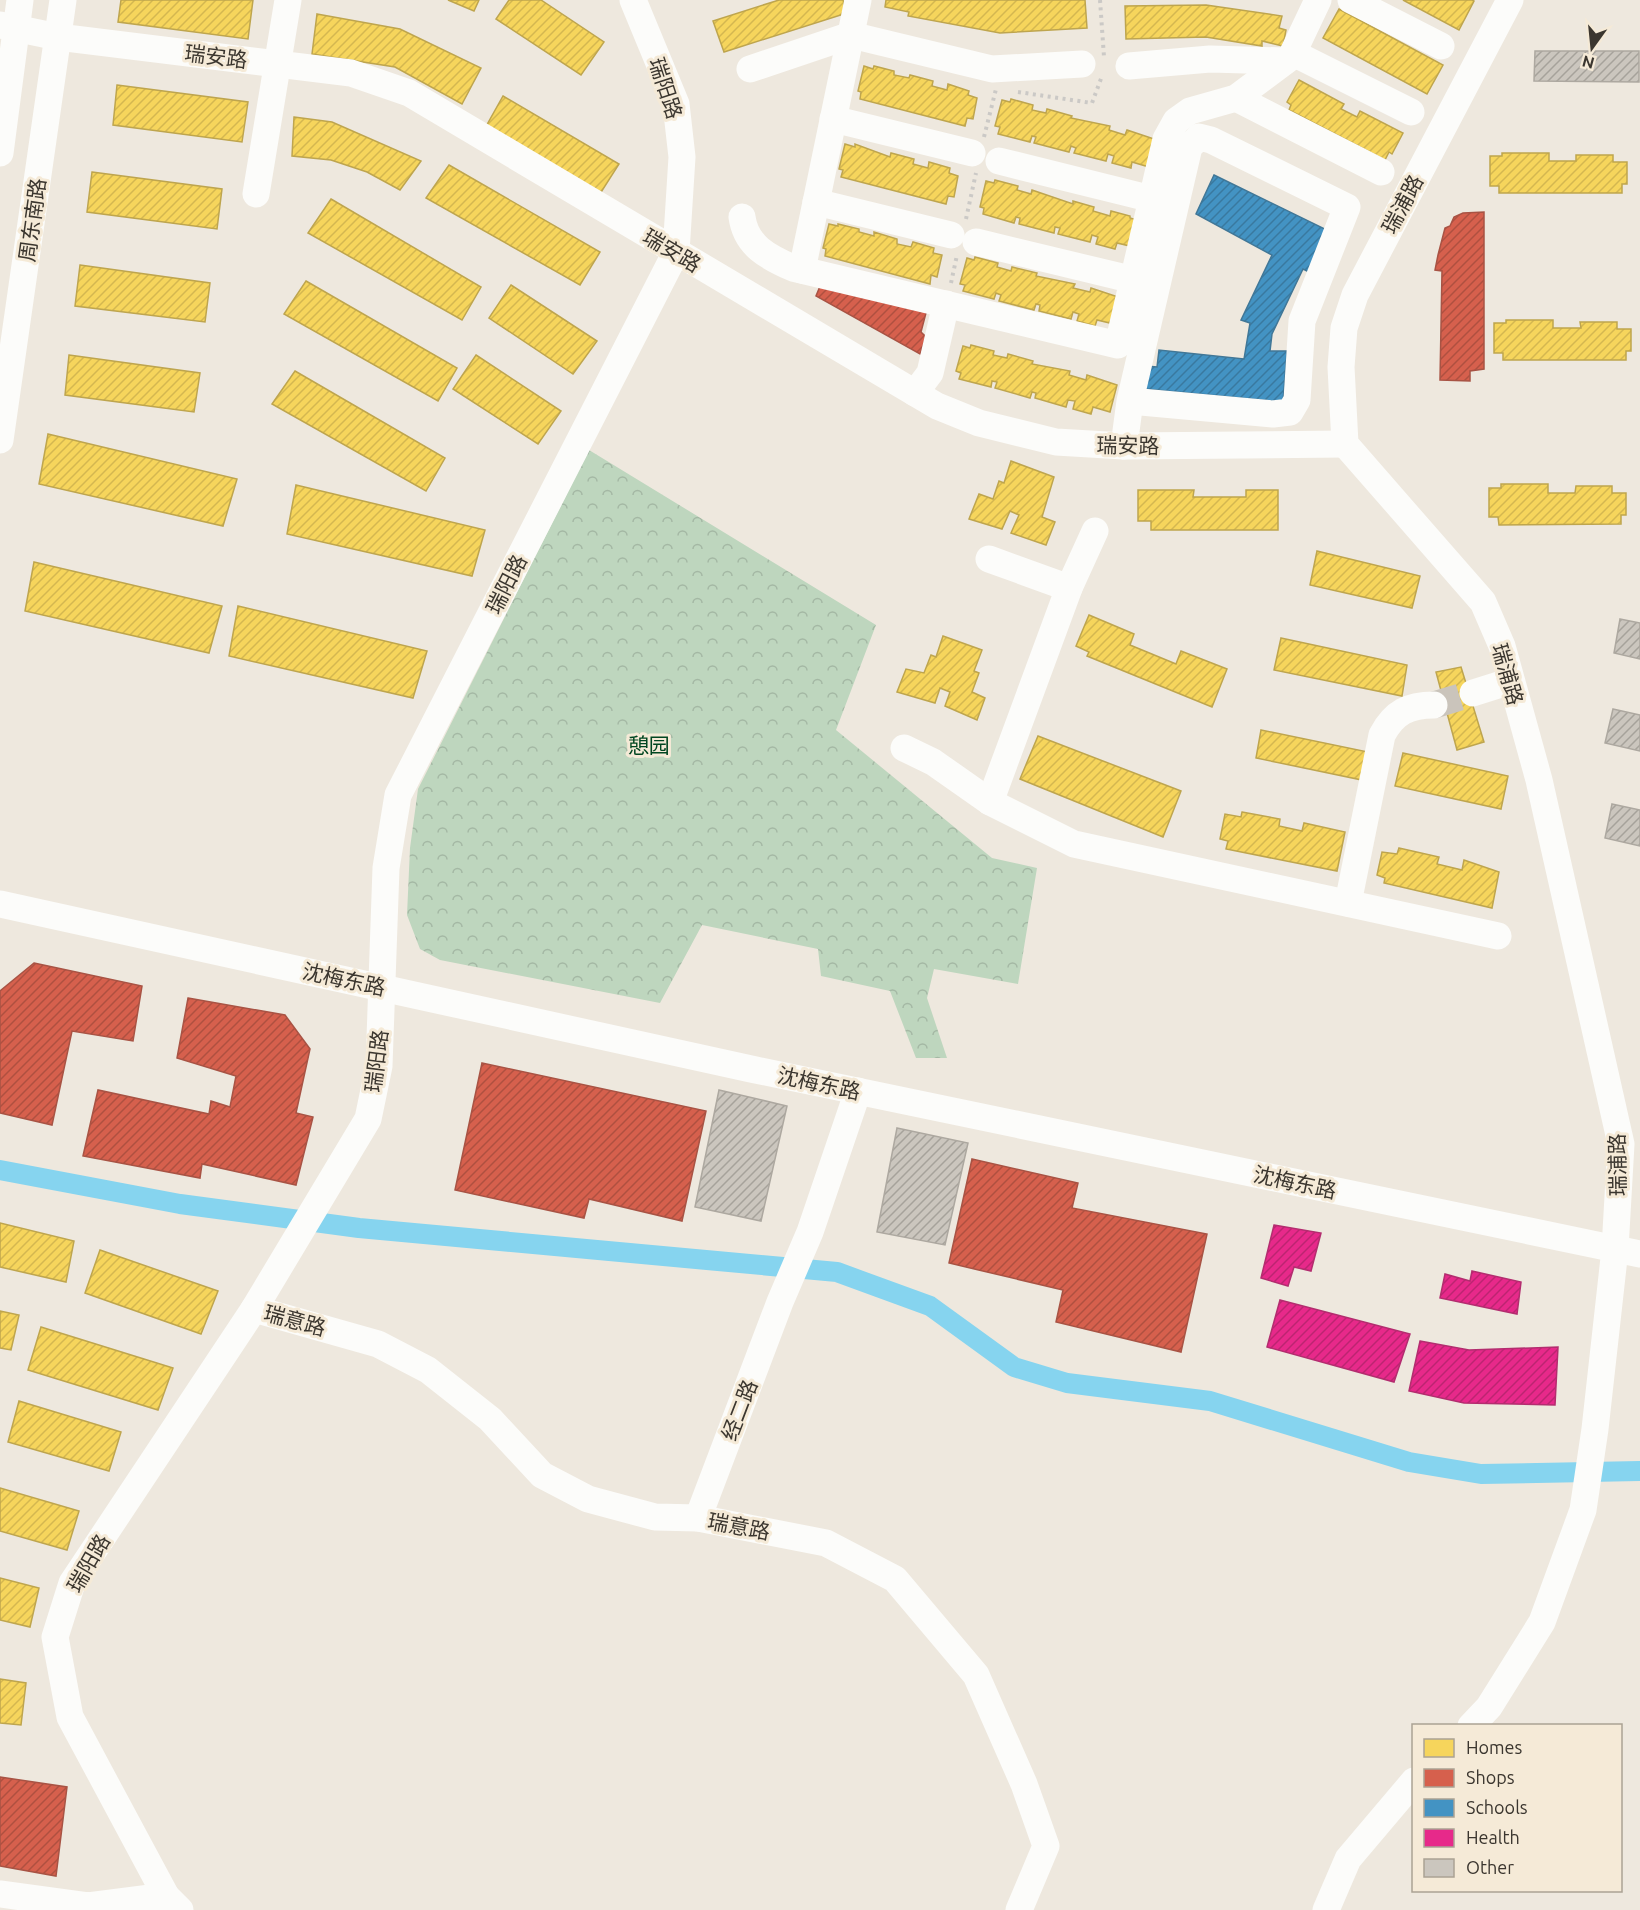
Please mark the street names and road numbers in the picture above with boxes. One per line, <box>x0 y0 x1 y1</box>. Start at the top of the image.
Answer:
street label: 瑞安路 <box>183 40 249 72</box>
street label: 瑞阳路 <box>645 54 687 122</box>
street label: 瑞浦路 <box>1377 171 1427 237</box>
street label: 周东南路 <box>14 177 50 263</box>
street label: 瑞安路 <box>639 223 705 277</box>
street label: 瑞安路 <box>1096 432 1160 458</box>
street label: 瑞阳路 <box>481 550 531 618</box>
street label: 瑞浦路 <box>1488 640 1528 708</box>
street label: 沈梅东路 <box>300 959 388 999</box>
street label: 瑞阳路 <box>360 1028 392 1094</box>
street label: 沈梅东路 <box>775 1063 863 1103</box>
street label: 瑞浦路 <box>1604 1133 1630 1197</box>
street label: 沈梅东路 <box>1251 1162 1339 1202</box>
street label: 瑞意路 <box>261 1300 329 1340</box>
street label: 经二路 <box>717 1376 761 1444</box>
street label: 瑞意路 <box>706 1508 772 1544</box>
street label: 瑞阳路 <box>62 1530 114 1596</box>

